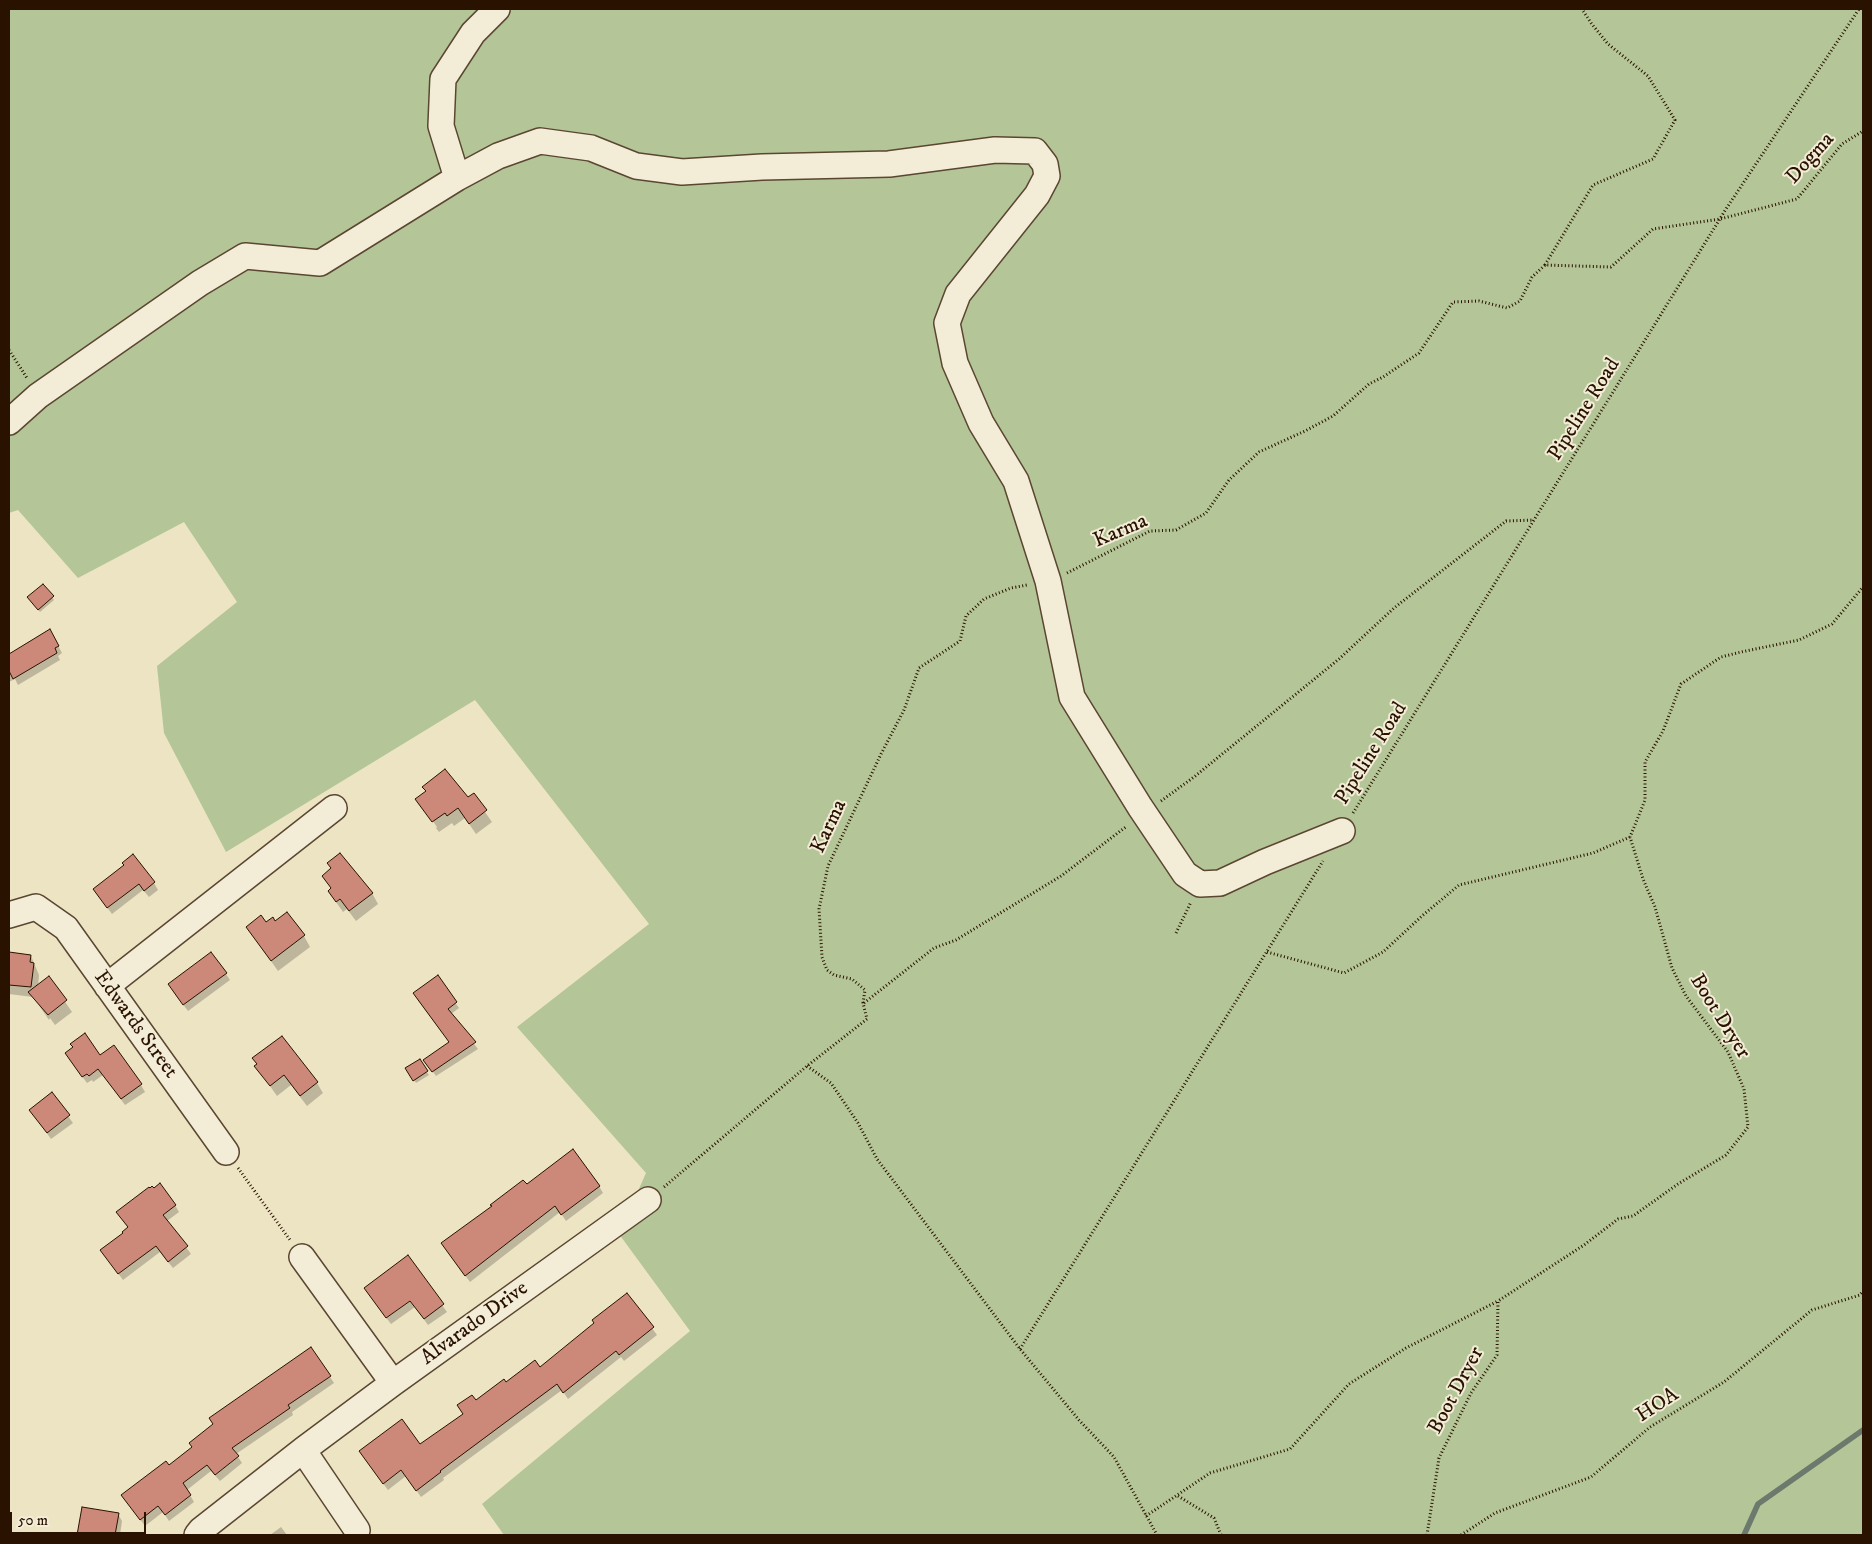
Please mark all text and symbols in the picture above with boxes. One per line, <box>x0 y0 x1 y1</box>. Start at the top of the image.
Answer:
street label: Dogma <box>1781 128 1841 190</box>
street label: Pipeline Road <box>1544 354 1626 466</box>
street label: Karma <box>1090 509 1152 555</box>
street label: Pipeline Road <box>1331 698 1413 810</box>
street label: Karma <box>807 796 853 858</box>
street label: Edwards Street <box>87 966 183 1084</box>
street label: Boot Dryer <box>1683 970 1755 1064</box>
street label: Alvarado Drive <box>416 1277 534 1371</box>
street label: Boot Dryer <box>1424 1343 1490 1439</box>
street label: HOA <box>1632 1383 1684 1429</box>
scale bar <box>12 1502 149 1534</box>
text: 50 m <box>18 1511 48 1530</box>

